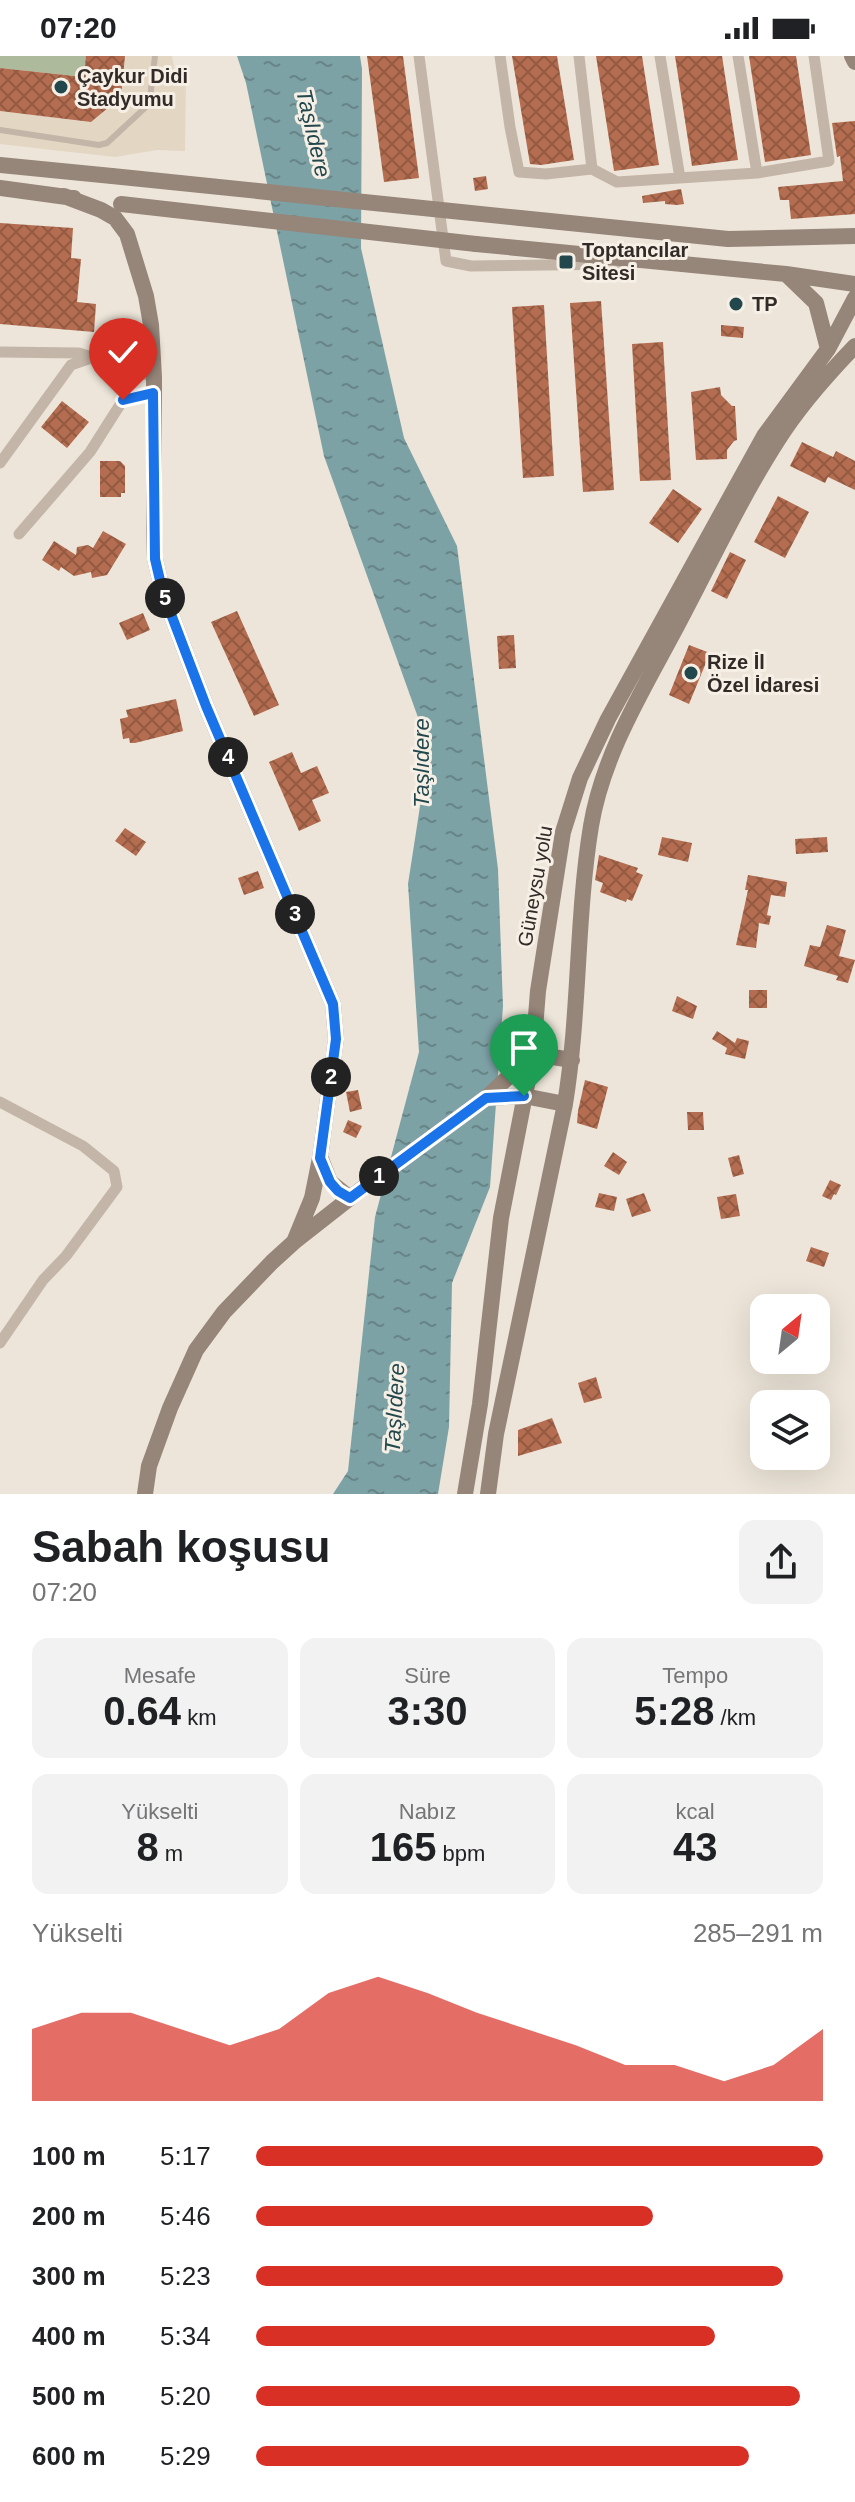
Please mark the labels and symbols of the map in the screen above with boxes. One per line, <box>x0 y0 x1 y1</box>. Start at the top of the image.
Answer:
place label: Çaykur Didi Stadyumu <box>77 65 188 110</box>
marker: Çaykur Didi Stadyumu <box>52 78 70 96</box>
water label: Taşlıdere <box>291 87 336 180</box>
place label: Toptancılar Sitesi <box>582 239 689 284</box>
marker: Toptancılar Sitesi <box>557 253 575 271</box>
place label: TP <box>752 293 778 315</box>
marker: TP <box>727 295 745 313</box>
pin <box>89 318 157 400</box>
pin: 5 <box>145 578 185 618</box>
place label: Rize İl Özel İdaresi <box>707 651 819 696</box>
marker: Rize İl Özel İdaresi <box>682 664 700 682</box>
water label: Taşlıdere <box>409 718 434 808</box>
pin: 4 <box>208 737 248 777</box>
street label: Güneysu yolu <box>514 824 556 948</box>
pin: 3 <box>275 894 315 934</box>
pin <box>490 1014 558 1096</box>
pin: 2 <box>311 1057 351 1097</box>
pin: 1 <box>359 1156 399 1196</box>
north arrow <box>750 1294 830 1374</box>
water label: Taşlıdere <box>380 1363 409 1453</box>

